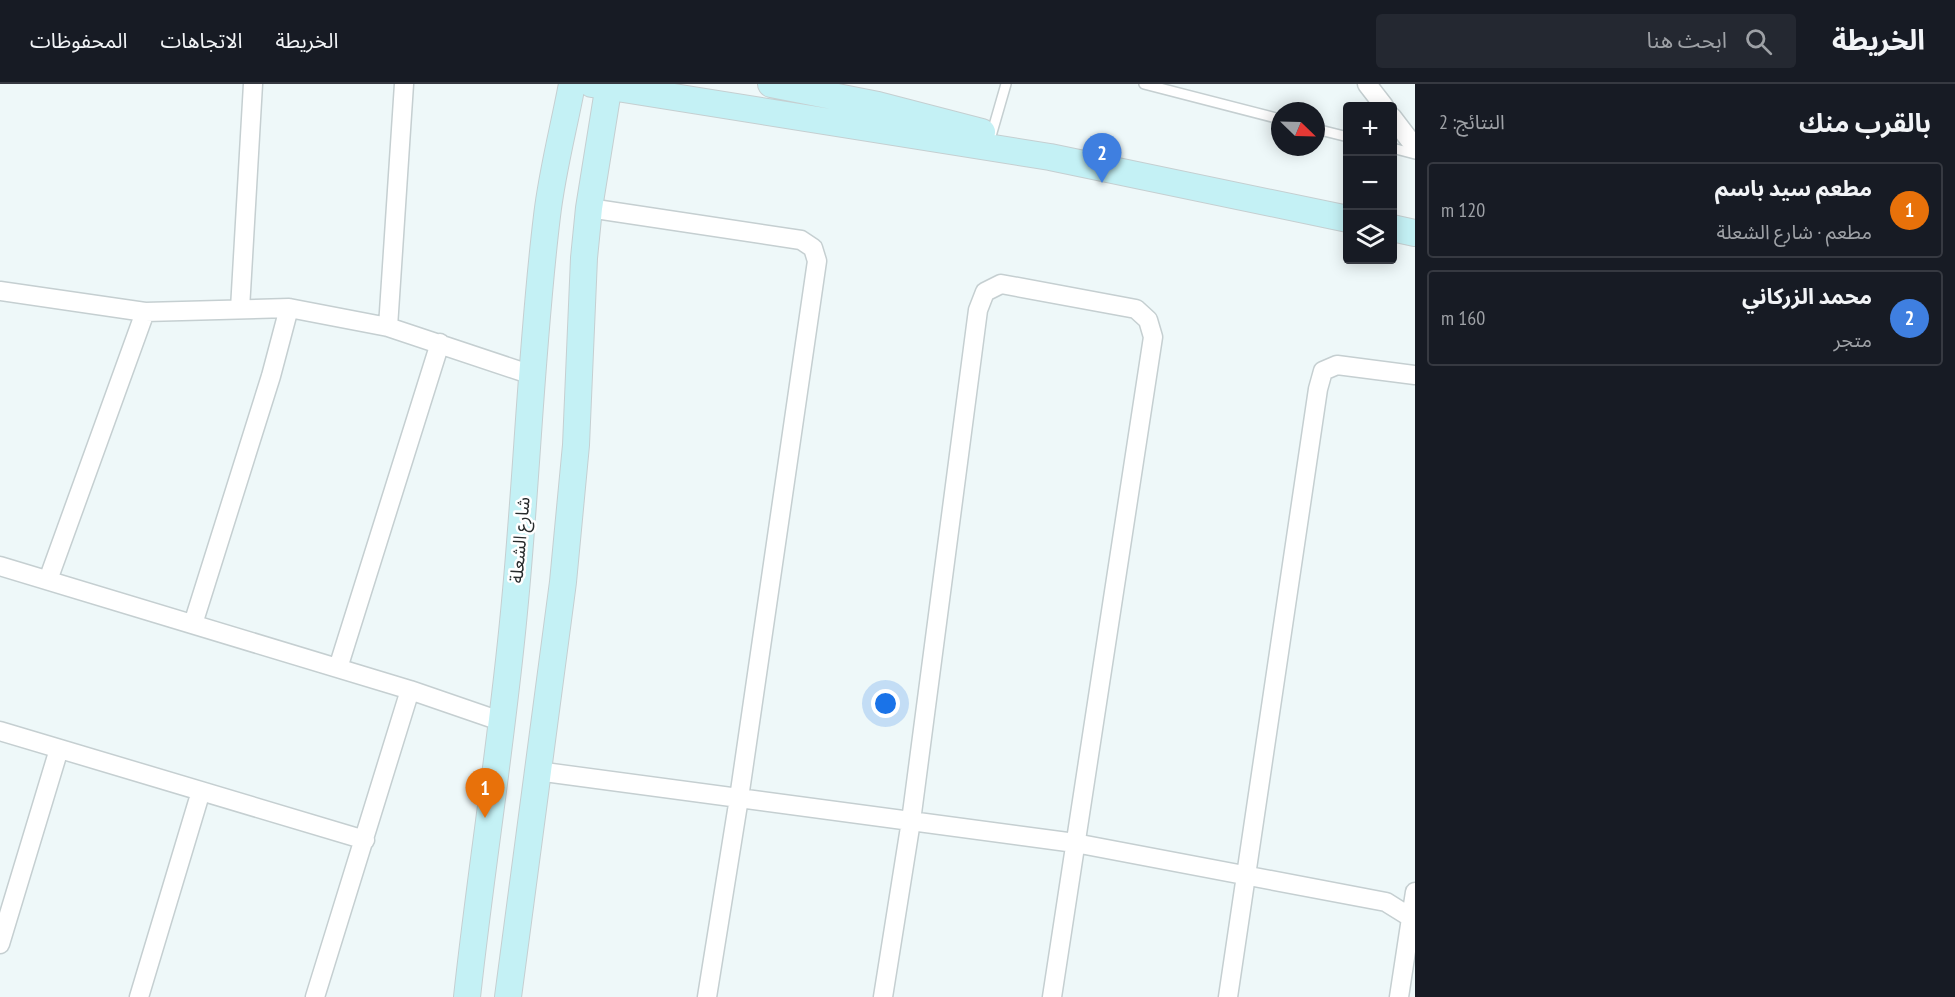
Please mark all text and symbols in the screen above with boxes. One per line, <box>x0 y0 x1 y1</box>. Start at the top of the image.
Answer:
search box <box>1376 14 1796 68</box>
text: الخريطة <box>1832 21 1925 58</box>
icon: search <box>1742 25 1775 58</box>
text: ابحث هنا <box>1647 26 1727 54</box>
text: المحفوظات <box>30 27 127 54</box>
text: الاتجاهات <box>160 27 242 54</box>
text: الخريطة <box>275 27 338 54</box>
north arrow <box>1271 102 1325 156</box>
map controls <box>1343 102 1397 264</box>
button: + <box>1343 102 1397 156</box>
text: بالقرب منك <box>1799 106 1931 139</box>
text: النتائج: 2 <box>1439 109 1505 135</box>
pin: 2 <box>1082 134 1122 183</box>
button: − <box>1343 156 1397 210</box>
text: مطعم سيد باسم <box>1715 174 1872 202</box>
text: 120 m <box>1441 197 1485 223</box>
text: 1 <box>1905 197 1914 223</box>
button: layers <box>1343 210 1397 264</box>
text: مطعم · شارع الشعلة <box>1717 219 1872 245</box>
text: محمد الزركاني <box>1742 282 1872 310</box>
text: 160 m <box>1441 305 1485 331</box>
text: 2 <box>1905 305 1914 331</box>
text: متجر <box>1833 327 1872 353</box>
street label: شارع الشعلة <box>504 496 538 584</box>
your location <box>871 689 900 718</box>
pin: 1 <box>466 768 504 818</box>

